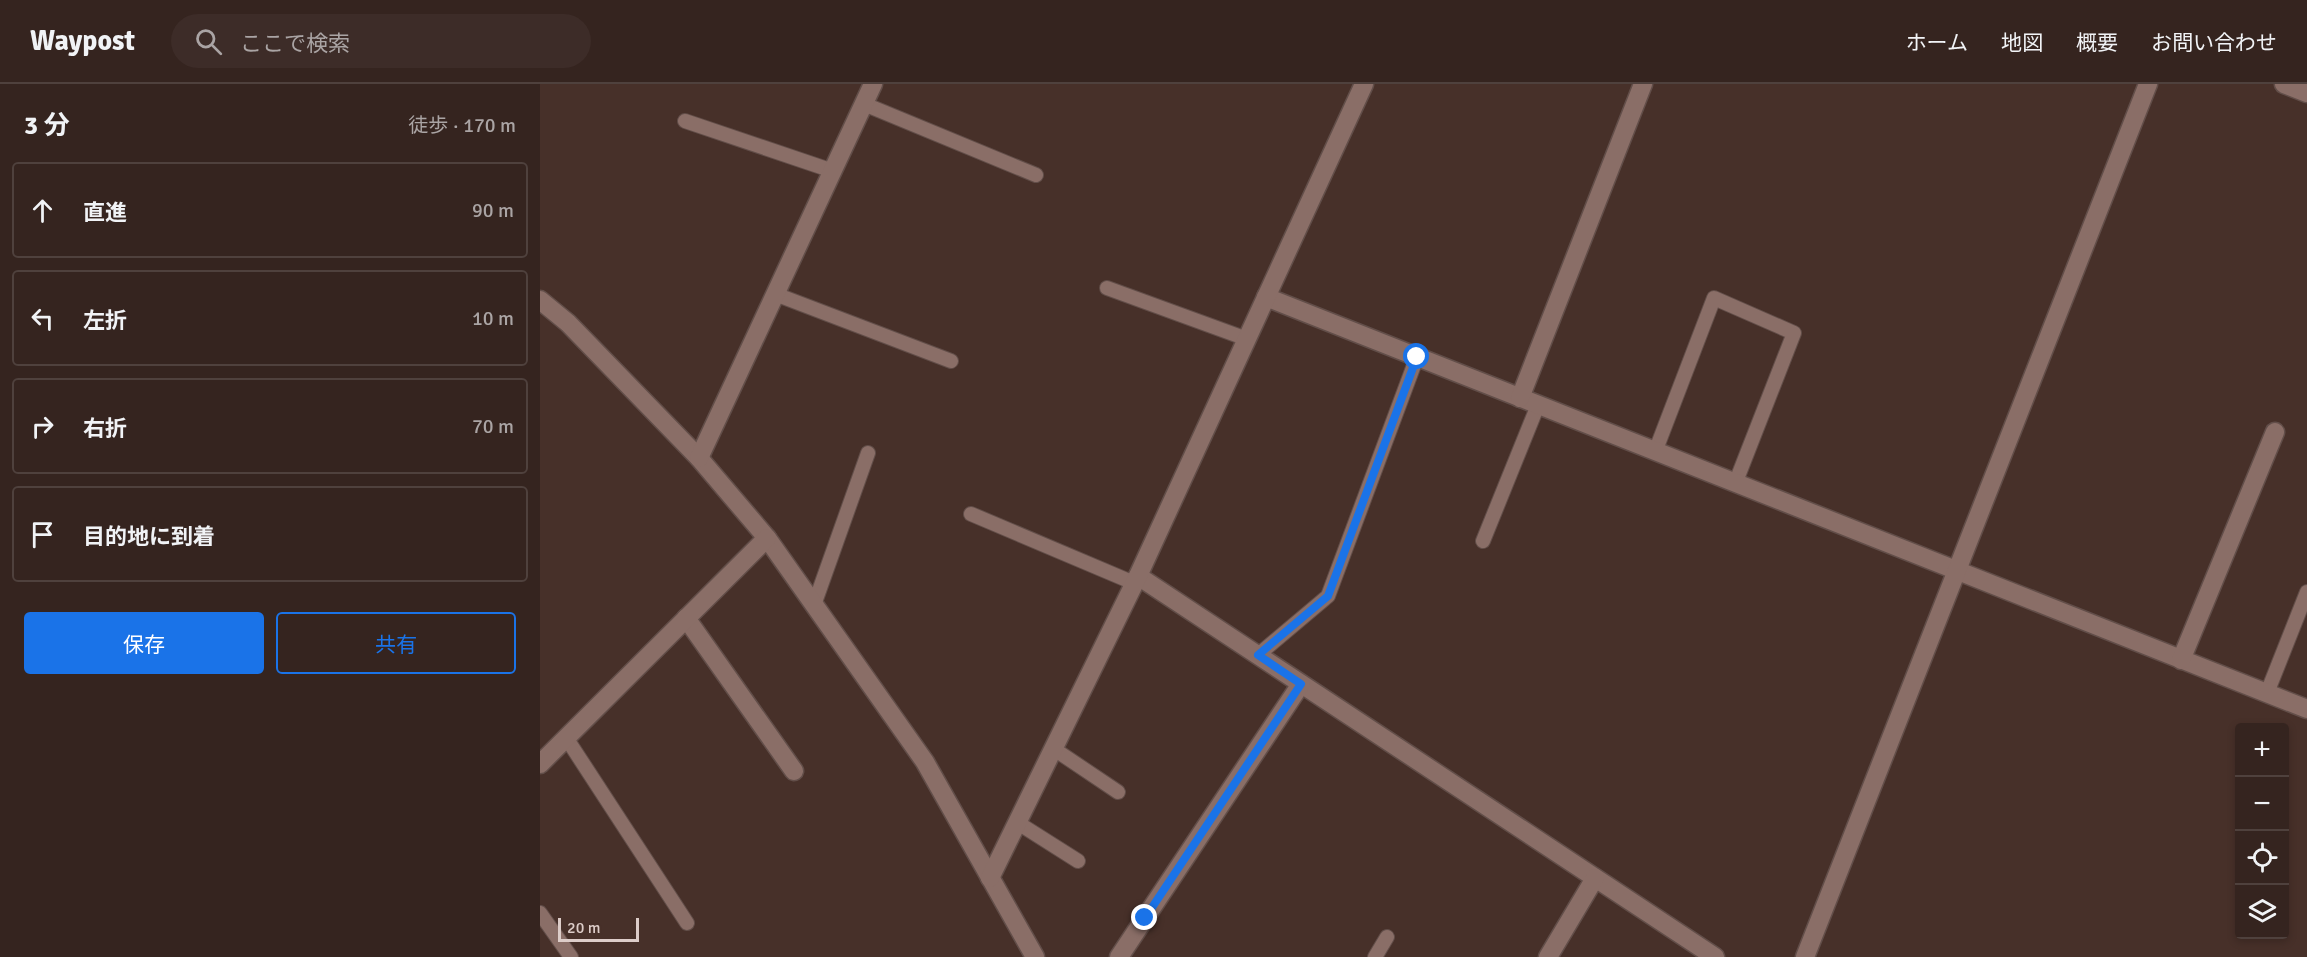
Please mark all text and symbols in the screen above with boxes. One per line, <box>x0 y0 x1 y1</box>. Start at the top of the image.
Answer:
search box <box>171 14 591 68</box>
text: Waypost <box>30 24 135 58</box>
icon: search <box>192 25 225 58</box>
text: ここで検索 <box>240 30 350 57</box>
text: ホーム <box>1906 30 1968 56</box>
text: 地図 <box>2001 30 2043 56</box>
text: 概要 <box>2076 30 2118 56</box>
text: お問い合わせ <box>2151 30 2277 56</box>
text: 3 分 <box>24 110 70 142</box>
text: 徒歩 · 170 m <box>408 113 516 138</box>
icon: ahead <box>26 194 59 227</box>
text: 90 m <box>472 198 514 223</box>
text: 直進 <box>83 199 127 226</box>
icon: left <box>26 302 59 335</box>
text: 10 m <box>472 306 514 331</box>
text: 左折 <box>83 307 127 334</box>
route start <box>1403 343 1429 369</box>
icon: right <box>26 410 59 443</box>
text: 70 m <box>472 414 514 439</box>
text: 右折 <box>83 415 127 442</box>
icon: arrive <box>26 518 59 551</box>
text: 目的地に到着 <box>83 523 215 550</box>
button: 保存 <box>24 612 264 674</box>
button: 共有 <box>276 612 516 674</box>
map controls <box>2235 723 2289 939</box>
button: + <box>2235 723 2289 777</box>
button: − <box>2235 777 2289 831</box>
button: locate <box>2235 831 2289 885</box>
button: layers <box>2235 885 2289 939</box>
route end <box>1131 904 1157 930</box>
scale bar <box>558 915 639 942</box>
text: 20 m <box>567 918 601 938</box>

